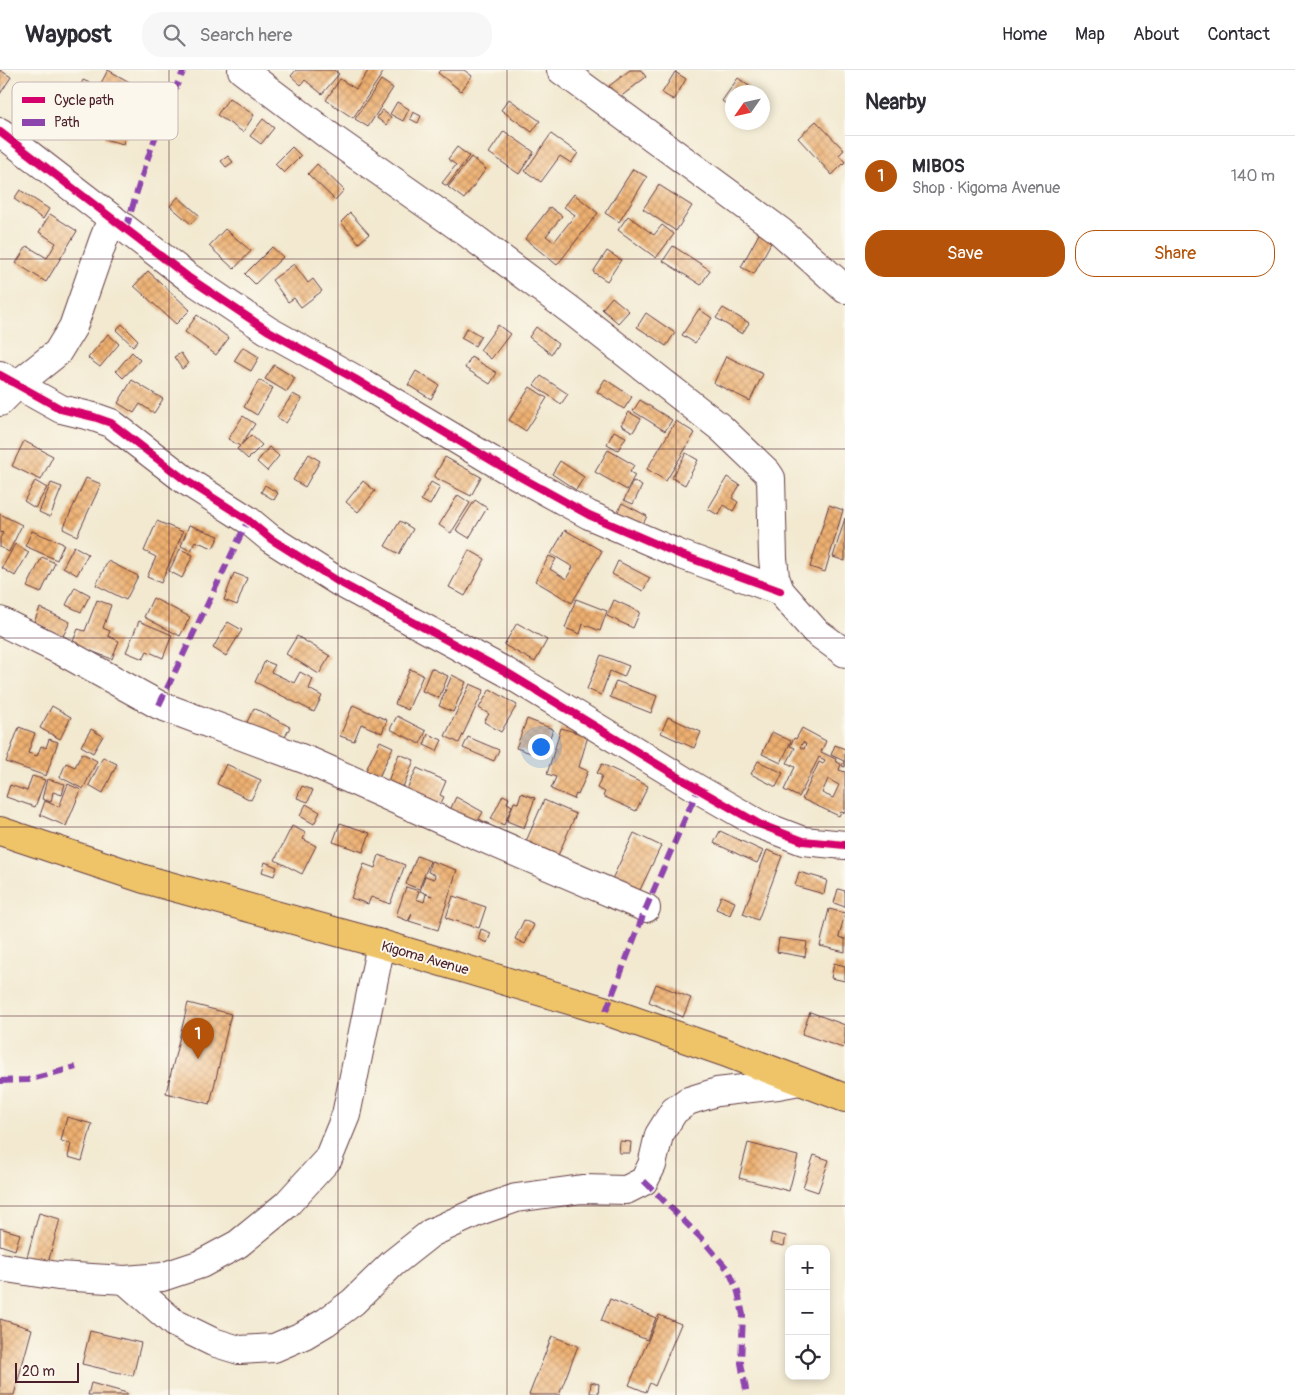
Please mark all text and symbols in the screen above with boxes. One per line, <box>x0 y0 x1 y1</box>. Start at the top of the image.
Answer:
search box <box>142 12 492 57</box>
text: Waypost <box>25 20 112 49</box>
icon: search <box>160 21 188 49</box>
text: Search here <box>200 23 292 47</box>
text: Home <box>1002 23 1047 46</box>
text: Map <box>1075 23 1105 46</box>
text: About <box>1133 23 1179 46</box>
text: Contact <box>1207 23 1270 46</box>
legend <box>12 82 178 140</box>
north arrow <box>725 85 770 130</box>
text: Nearby <box>865 89 926 116</box>
text: Cycle path <box>54 92 114 109</box>
text: Path <box>54 114 79 131</box>
text: MIBOS <box>912 154 965 178</box>
text: 1 <box>878 166 884 186</box>
text: 140 m <box>1231 166 1275 186</box>
text: Shop · Kigoma Avenue <box>912 178 1060 198</box>
button: Save <box>865 230 1065 277</box>
button: Share <box>1075 230 1275 277</box>
your location <box>528 734 554 760</box>
street label: Kigoma Avenue <box>379 937 471 979</box>
pin: 1 <box>182 1018 214 1059</box>
map controls <box>785 1245 830 1380</box>
button: + <box>785 1245 830 1290</box>
button: − <box>785 1290 830 1335</box>
button: locate <box>785 1335 830 1380</box>
scale bar <box>15 1360 79 1383</box>
text: 20 m <box>22 1363 55 1380</box>

